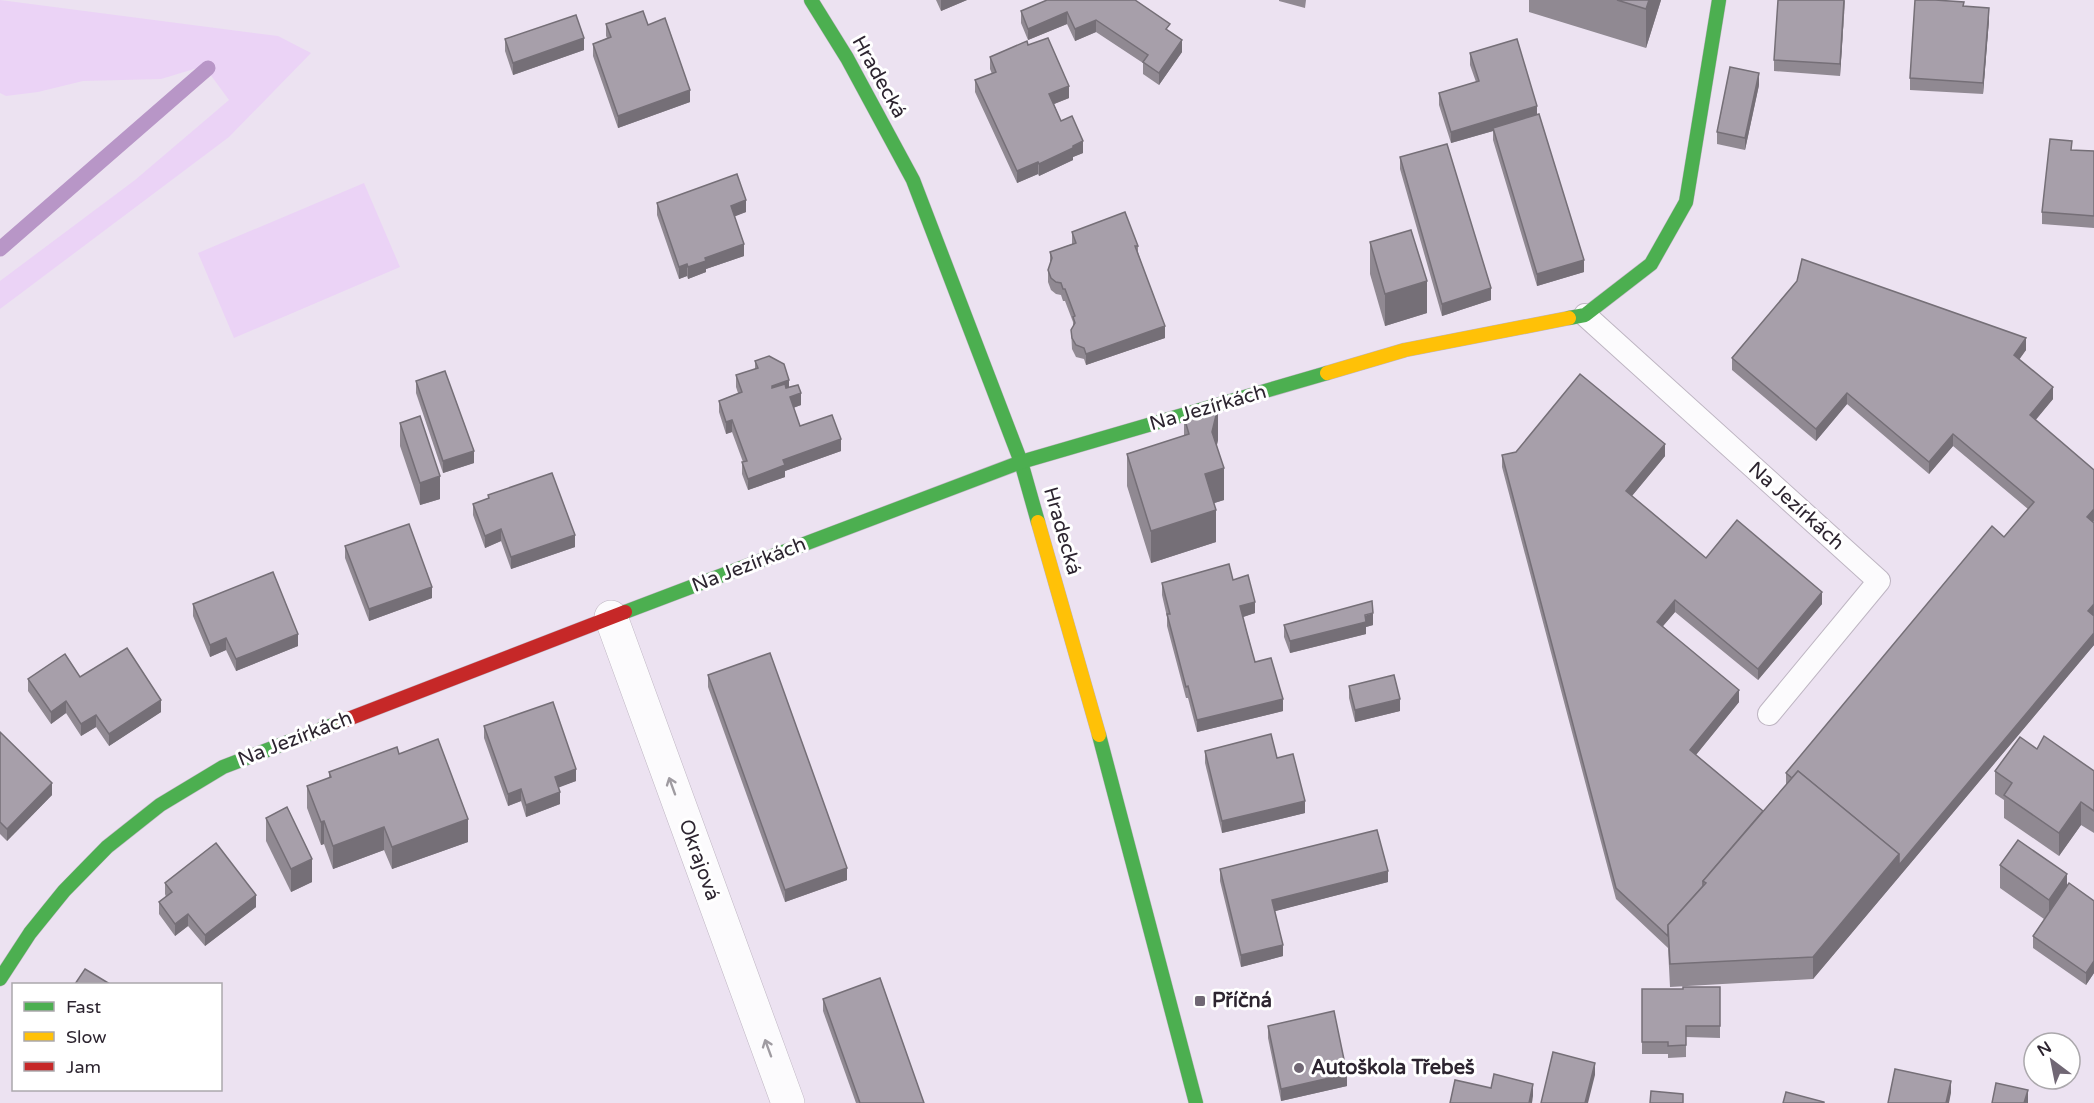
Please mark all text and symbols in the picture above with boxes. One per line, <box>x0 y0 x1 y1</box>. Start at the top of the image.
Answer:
street label: Hradecká <box>847 32 911 122</box>
street label: Na Jezírkách <box>1147 380 1269 436</box>
street label: Na Jezírkách <box>1743 457 1849 555</box>
street label: Hradecká <box>1038 484 1086 578</box>
street label: Na Jezírkách <box>688 532 810 598</box>
street label: Na Jezírkách <box>234 706 356 772</box>
one-way arrow <box>666 777 677 796</box>
street label: Okrajová <box>673 816 725 904</box>
legend <box>12 983 222 1091</box>
place label: Příčná <box>1212 989 1272 1013</box>
marker: Příčná <box>1193 994 1207 1008</box>
text: Fast <box>66 996 101 1018</box>
text: Slow <box>66 1026 107 1048</box>
north arrow <box>2022 1031 2082 1091</box>
text: N <box>2034 1037 2055 1061</box>
one-way arrow <box>761 1039 772 1058</box>
text: Jam <box>66 1056 101 1078</box>
place label: Autoškola Třebeš <box>1311 1056 1475 1080</box>
marker: Autoškola Třebeš <box>1292 1061 1306 1075</box>

